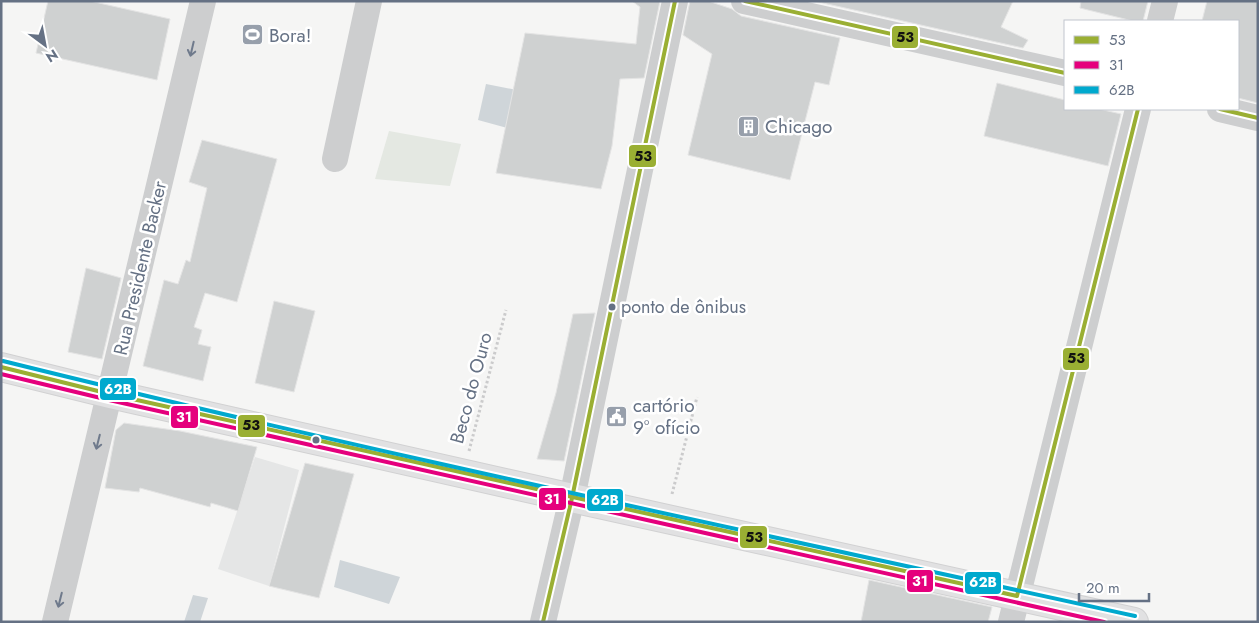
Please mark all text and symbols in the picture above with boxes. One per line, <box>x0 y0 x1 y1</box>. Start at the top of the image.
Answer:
north arrow <box>20 20 70 70</box>
legend <box>1064 20 1239 110</box>
place label: Bora! <box>269 22 311 49</box>
sports icon: Bora! <box>241 23 265 47</box>
line badge: 53 <box>891 25 919 49</box>
text: 53 <box>896 27 914 47</box>
text: 53 <box>1109 29 1126 51</box>
one-way arrow <box>187 40 196 56</box>
text: N <box>42 45 62 67</box>
text: 31 <box>1109 54 1124 76</box>
text: 62B <box>1109 79 1135 101</box>
place label: Chicago <box>765 113 832 140</box>
building icon: Chicago <box>737 114 761 138</box>
line badge: 53 <box>628 144 657 168</box>
text: 53 <box>634 146 652 166</box>
street label: Rua Presidente Backer <box>107 178 173 358</box>
place label: ponto de ônibus <box>621 294 746 320</box>
marker: ponto de ônibus <box>607 302 617 312</box>
street label: Beco do Ouro <box>443 329 499 447</box>
line badge: 53 <box>1062 347 1090 371</box>
text: 53 <box>1067 348 1085 368</box>
line badge: 62B <box>99 377 137 401</box>
text: 62B <box>104 379 132 399</box>
place label: cartório 9° ofício <box>633 392 700 441</box>
public building icon: cartório 9° ofício <box>605 404 629 428</box>
line badge: 31 <box>170 405 199 429</box>
text: 31 <box>176 407 192 427</box>
line badge: 53 <box>237 414 266 438</box>
text: 53 <box>242 415 260 435</box>
one-way arrow <box>93 433 103 449</box>
unlabelled marker <box>311 435 321 445</box>
line badge: 31 <box>538 487 567 511</box>
line badge: 62B <box>586 488 624 512</box>
text: 31 <box>544 489 560 509</box>
text: 62B <box>591 490 619 510</box>
line badge: 53 <box>739 525 768 549</box>
text: 53 <box>745 527 763 547</box>
line badge: 31 <box>906 569 934 593</box>
scale bar <box>1079 570 1149 602</box>
text: 31 <box>912 571 928 591</box>
line badge: 62B <box>964 571 1002 595</box>
text: 62B <box>969 572 997 592</box>
text: 20 m <box>1086 577 1120 599</box>
one-way arrow <box>55 591 64 607</box>

